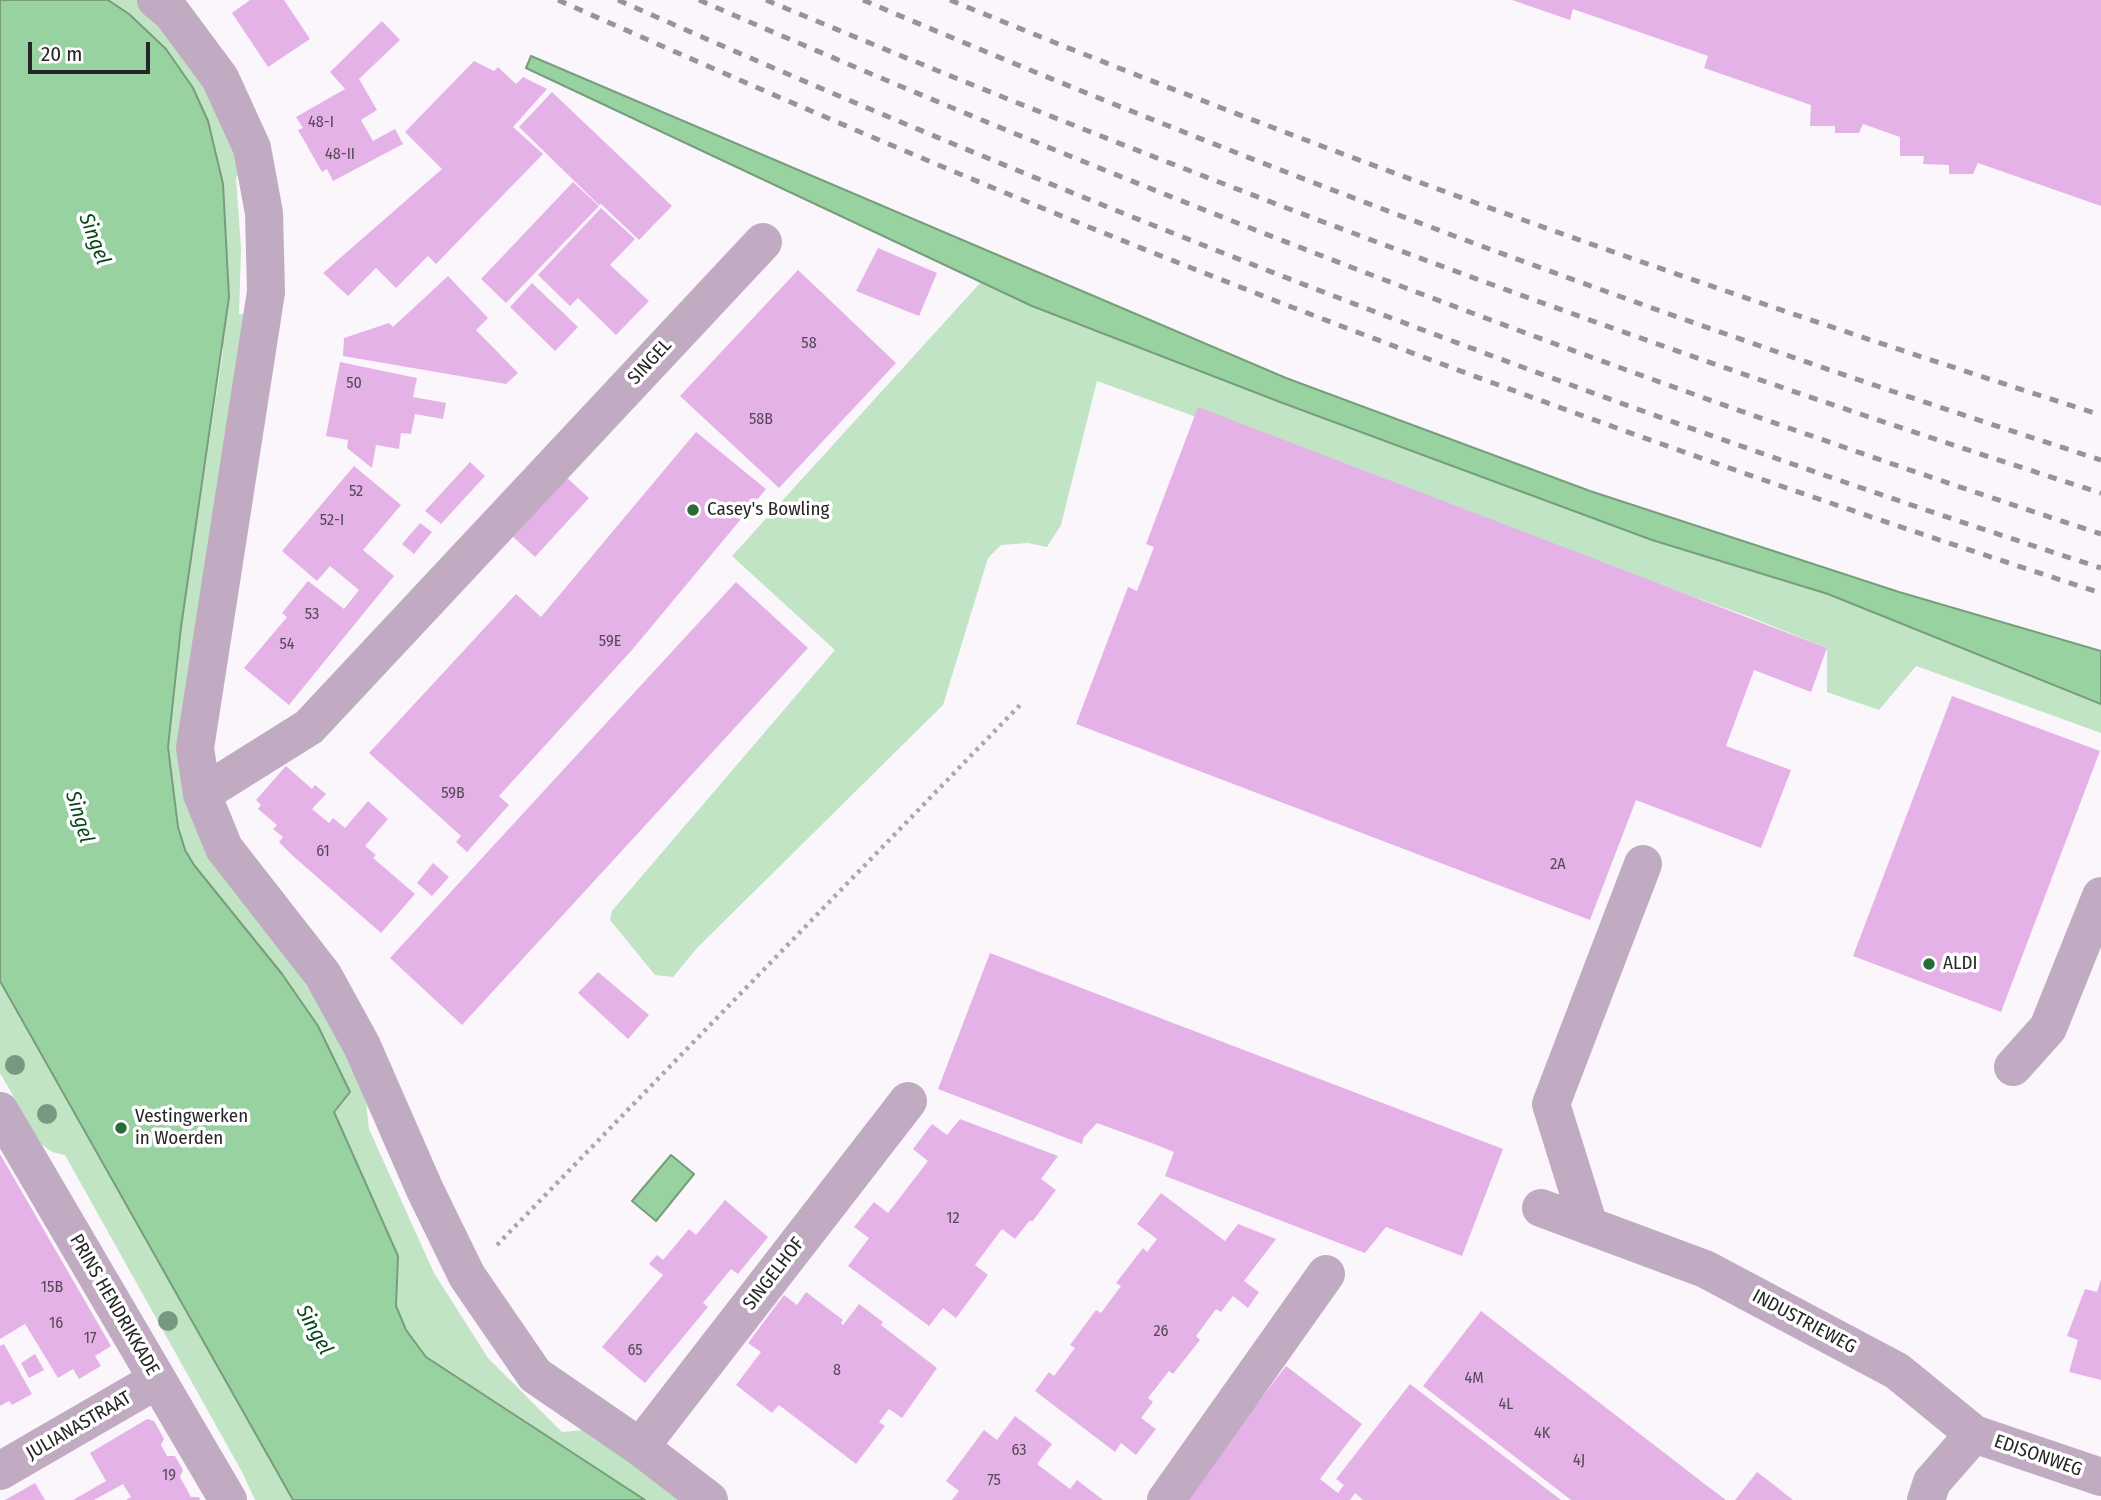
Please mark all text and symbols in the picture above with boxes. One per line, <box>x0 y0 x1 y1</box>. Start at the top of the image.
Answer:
scale bar <box>32 28 154 72</box>
text: 20 m <box>41 41 82 67</box>
house number: 48-I <box>308 113 334 133</box>
house number: 48-II <box>325 145 355 165</box>
water label: Singel <box>73 210 115 268</box>
street label: SINGEL <box>623 334 677 390</box>
house number: 58 <box>801 334 817 354</box>
house number: 50 <box>346 374 362 394</box>
house number: 58B <box>749 410 773 430</box>
house number: 52 <box>349 482 363 502</box>
place label: Casey's Bowling <box>707 499 829 521</box>
marker: Casey's Bowling <box>685 502 701 518</box>
house number: 52-I <box>320 511 344 531</box>
house number: 53 <box>305 605 319 625</box>
house number: 59E <box>599 632 621 652</box>
house number: 54 <box>279 635 295 655</box>
house number: 59B <box>441 784 465 804</box>
water label: Singel <box>59 788 99 846</box>
house number: 61 <box>316 842 330 862</box>
house number: 2A <box>1550 855 1566 875</box>
place label: ALDI <box>1943 953 1977 975</box>
marker: ALDI <box>1921 956 1937 972</box>
place label: Vestingwerken in Woerden <box>135 1106 248 1150</box>
marker: Vestingwerken in Woerden <box>113 1120 129 1136</box>
house number: 12 <box>946 1209 960 1229</box>
street label: PRINS HENDRIKKADE <box>64 1230 164 1380</box>
street label: SINGELHOF <box>739 1233 809 1315</box>
house number: 15B <box>41 1278 63 1298</box>
street label: INDUSTRIEWEG <box>1748 1285 1860 1359</box>
water label: Singel <box>290 1301 338 1359</box>
house number: 16 <box>49 1314 63 1334</box>
house number: 26 <box>1154 1322 1168 1342</box>
house number: 17 <box>84 1329 96 1349</box>
house number: 65 <box>627 1341 643 1361</box>
house number: 8 <box>833 1361 841 1381</box>
house number: 4M <box>1464 1369 1484 1389</box>
street label: JULIANASTRAAT <box>23 1387 135 1465</box>
house number: 4L <box>1499 1395 1513 1415</box>
house number: 4K <box>1534 1424 1550 1444</box>
street label: EDISONWEG <box>1991 1430 2085 1482</box>
house number: 63 <box>1011 1441 1027 1461</box>
house number: 4J <box>1573 1451 1585 1471</box>
house number: 19 <box>162 1466 176 1486</box>
house number: 75 <box>987 1471 1001 1491</box>

